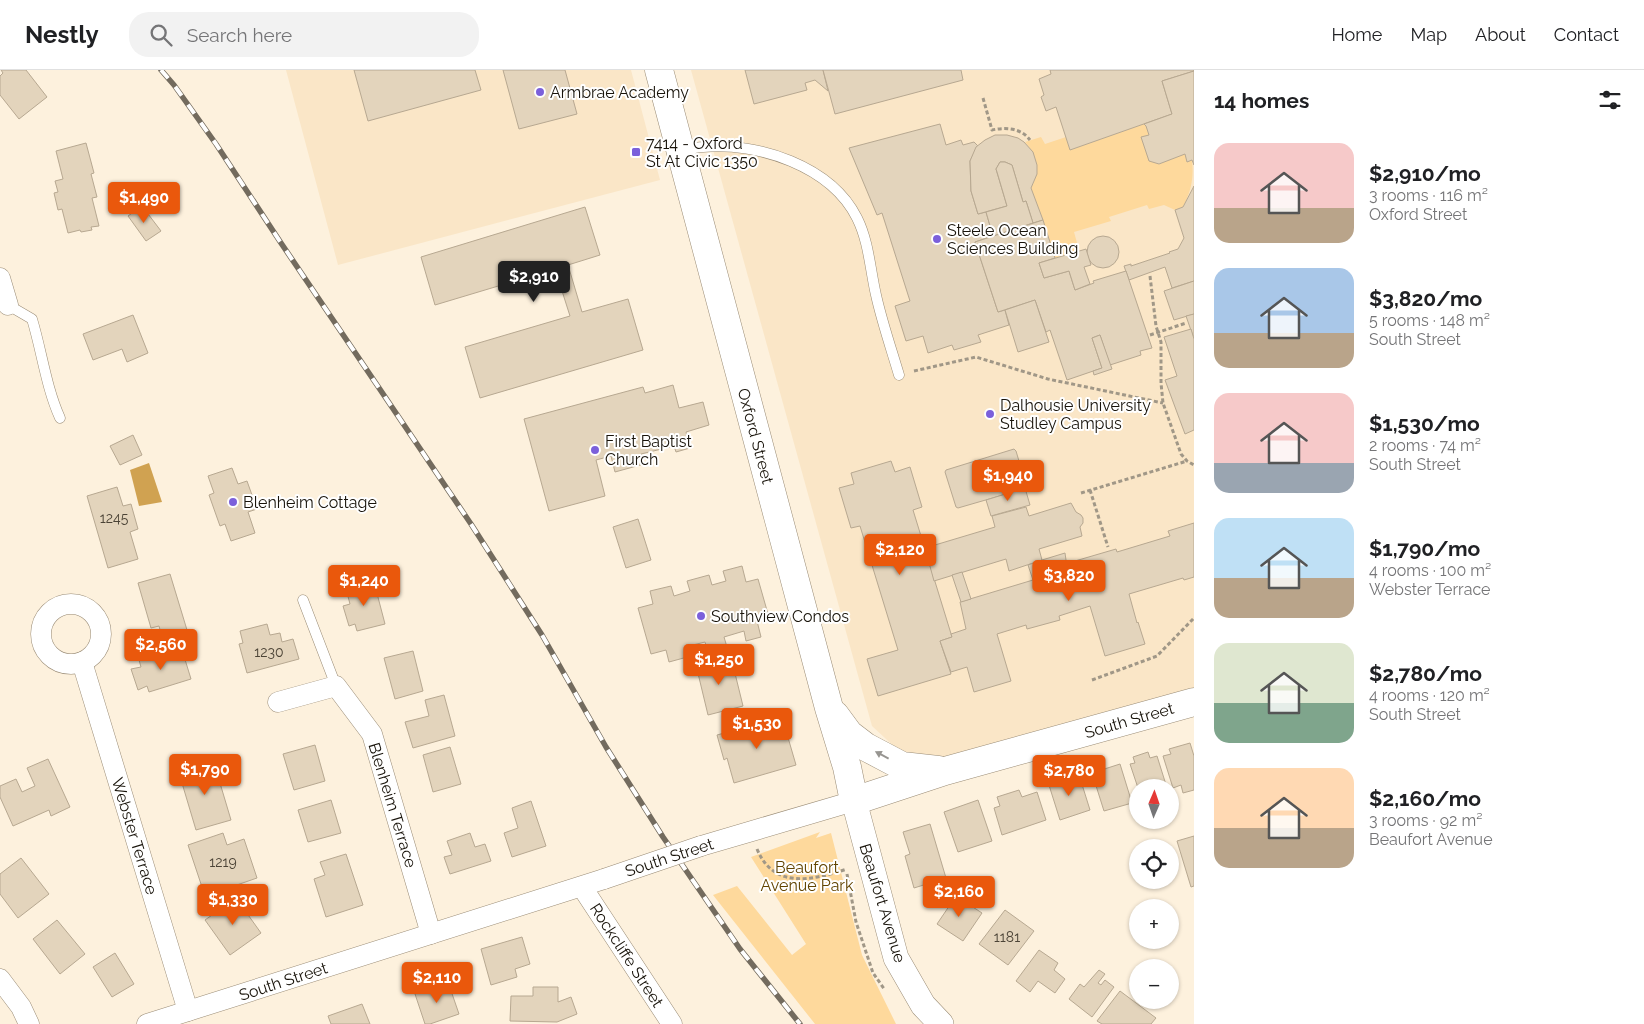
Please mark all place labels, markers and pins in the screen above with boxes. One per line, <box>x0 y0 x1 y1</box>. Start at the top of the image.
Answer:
place label: Armbrae Academy <box>550 83 689 102</box>
marker: Armbrae Academy <box>534 86 546 98</box>
place label: 7414 - Oxford St At Civic 1350 <box>646 134 758 171</box>
marker: 7414 - Oxford St At Civic 1350 <box>630 146 642 158</box>
pin: $1,490 <box>103 182 185 224</box>
place label: Steele Ocean Sciences Building <box>947 221 1078 258</box>
marker: Steele Ocean Sciences Building <box>931 233 943 245</box>
pin: $2,910 <box>493 260 575 303</box>
place label: Dalhousie University Studley Campus <box>1000 396 1151 433</box>
marker: Dalhousie University Studley Campus <box>984 408 996 420</box>
place label: First Baptist Church <box>605 432 692 469</box>
marker: First Baptist Church <box>589 444 601 456</box>
pin: $1,940 <box>967 460 1049 502</box>
place label: Blenheim Cottage <box>243 493 377 512</box>
marker: Blenheim Cottage <box>227 496 239 508</box>
pin: $2,120 <box>859 534 941 576</box>
pin: $3,820 <box>1028 560 1110 602</box>
pin: $1,240 <box>323 564 405 607</box>
place label: Southview Condos <box>711 607 849 626</box>
marker: Southview Condos <box>695 610 707 622</box>
pin: $2,560 <box>120 628 202 671</box>
pin: $1,250 <box>678 644 760 686</box>
pin: $1,530 <box>716 708 798 750</box>
pin: $1,790 <box>164 754 246 796</box>
pin: $2,780 <box>1028 754 1110 797</box>
pin: $2,160 <box>918 876 1000 918</box>
pin: $1,330 <box>192 884 274 926</box>
pin: $2,110 <box>396 962 478 1004</box>

